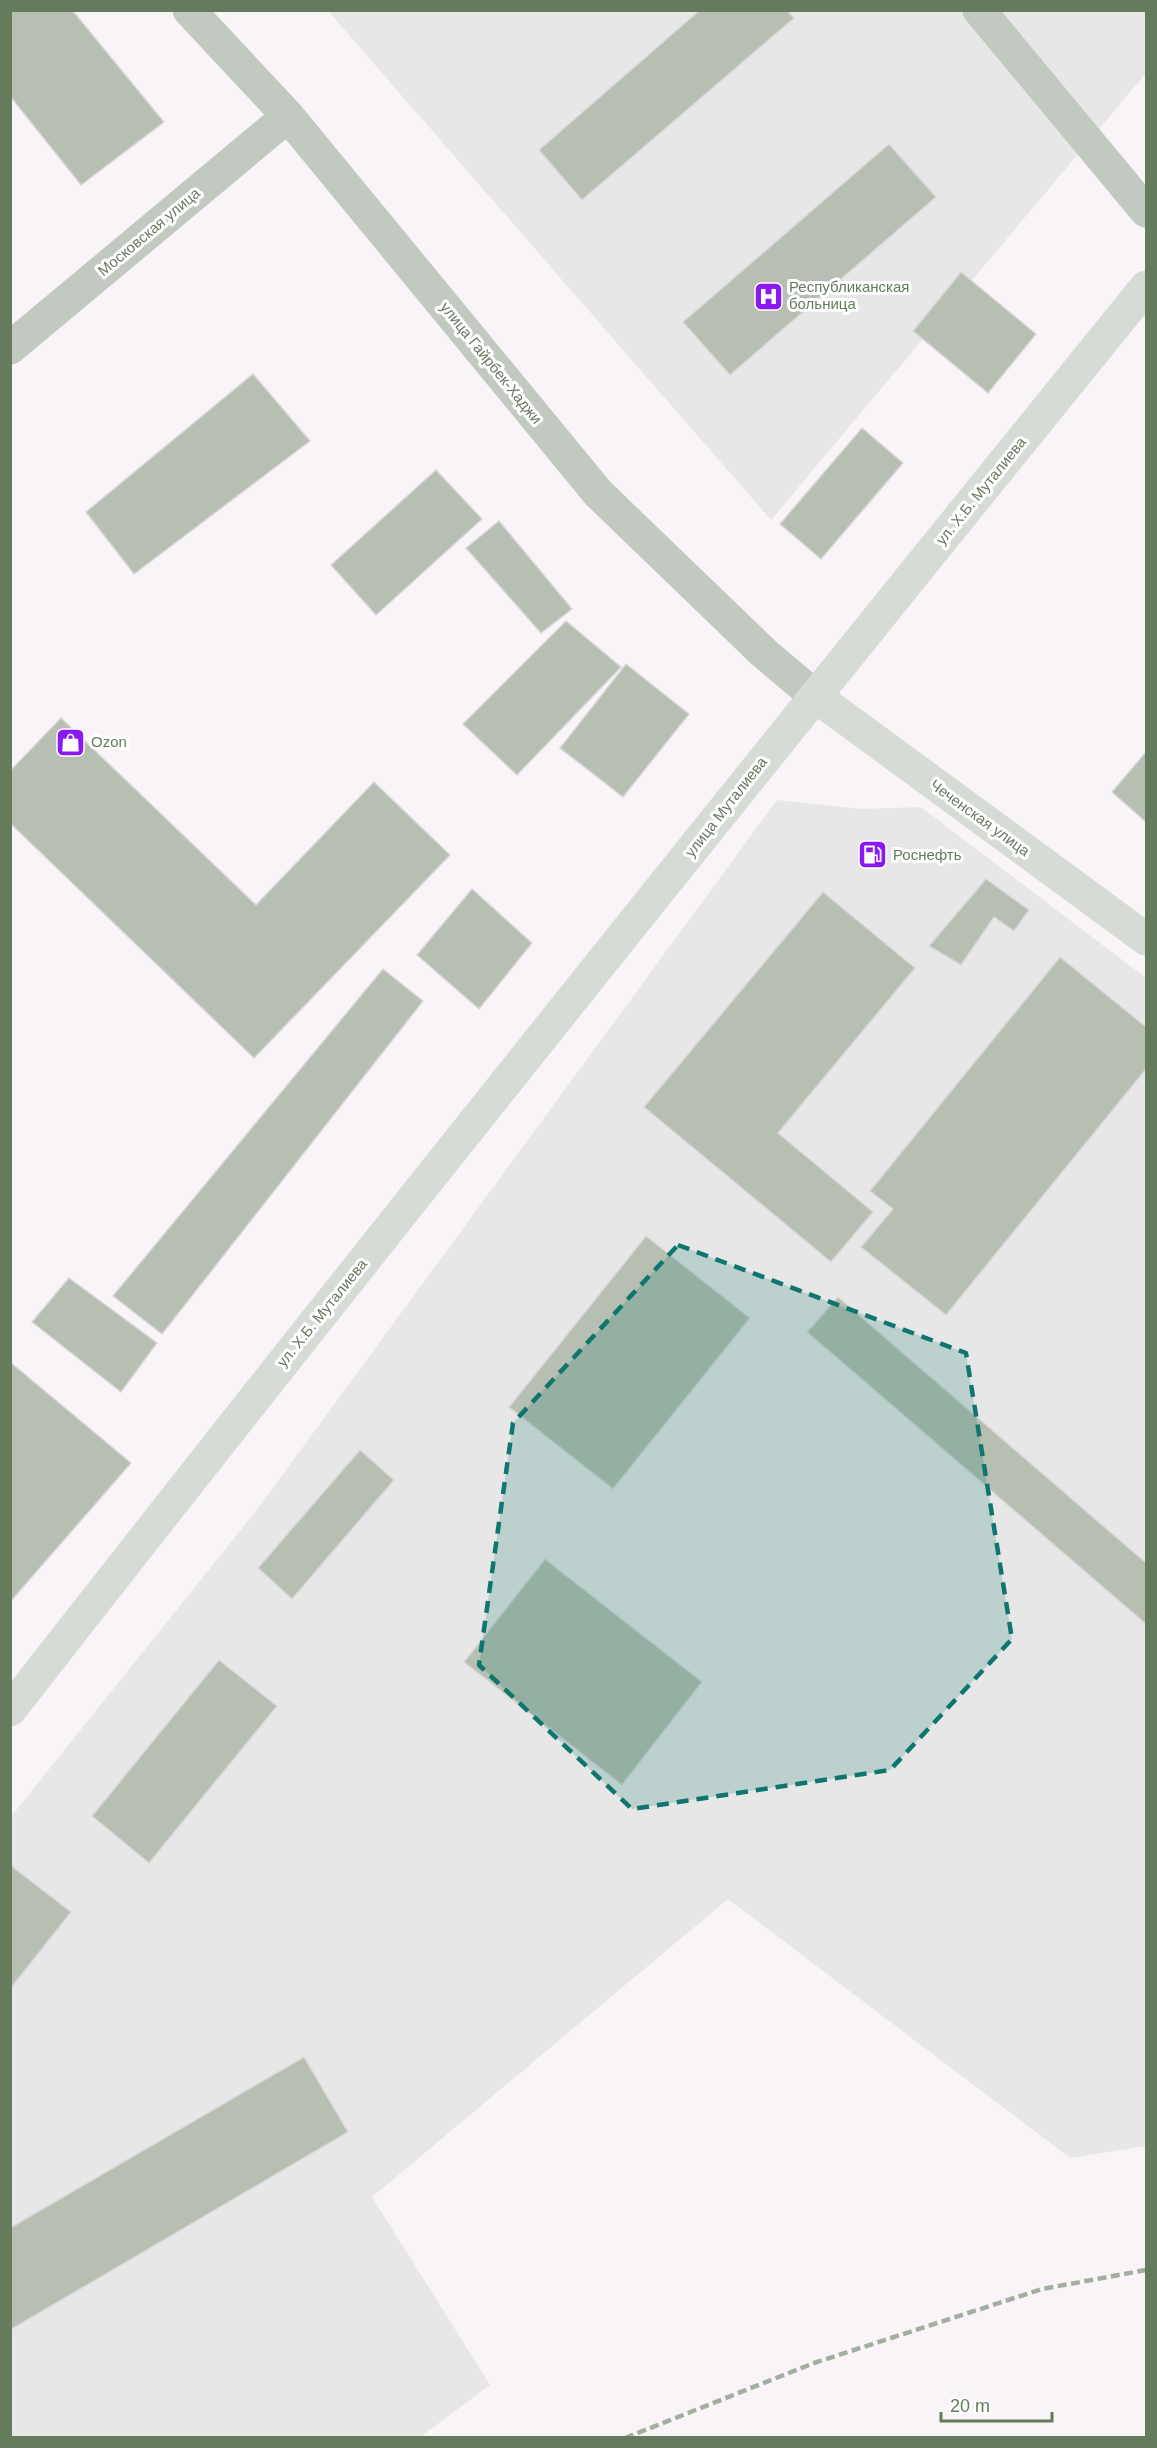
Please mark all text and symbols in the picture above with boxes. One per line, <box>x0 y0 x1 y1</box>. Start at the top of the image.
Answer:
street label: Московская улица <box>94 184 204 279</box>
place label: Республиканская больница <box>789 278 909 312</box>
hospital icon: Республиканская больница <box>752 280 784 312</box>
street label: улица Гайрбек-Хаджи <box>437 298 546 427</box>
street label: ул. Х.Б. Муталиева <box>932 433 1030 548</box>
shop icon: Ozon <box>54 726 86 758</box>
place label: Ozon <box>91 733 127 750</box>
street label: улица Муталиева <box>681 753 770 860</box>
street label: Чеченская улица <box>927 776 1034 860</box>
fuel station icon: Роснефть <box>856 839 888 871</box>
place label: Роснефть <box>893 846 962 863</box>
street label: ул. Х.Б. Муталиева <box>273 1255 371 1370</box>
scale bar <box>941 2385 1052 2423</box>
text: 20 m <box>950 2396 990 2416</box>

